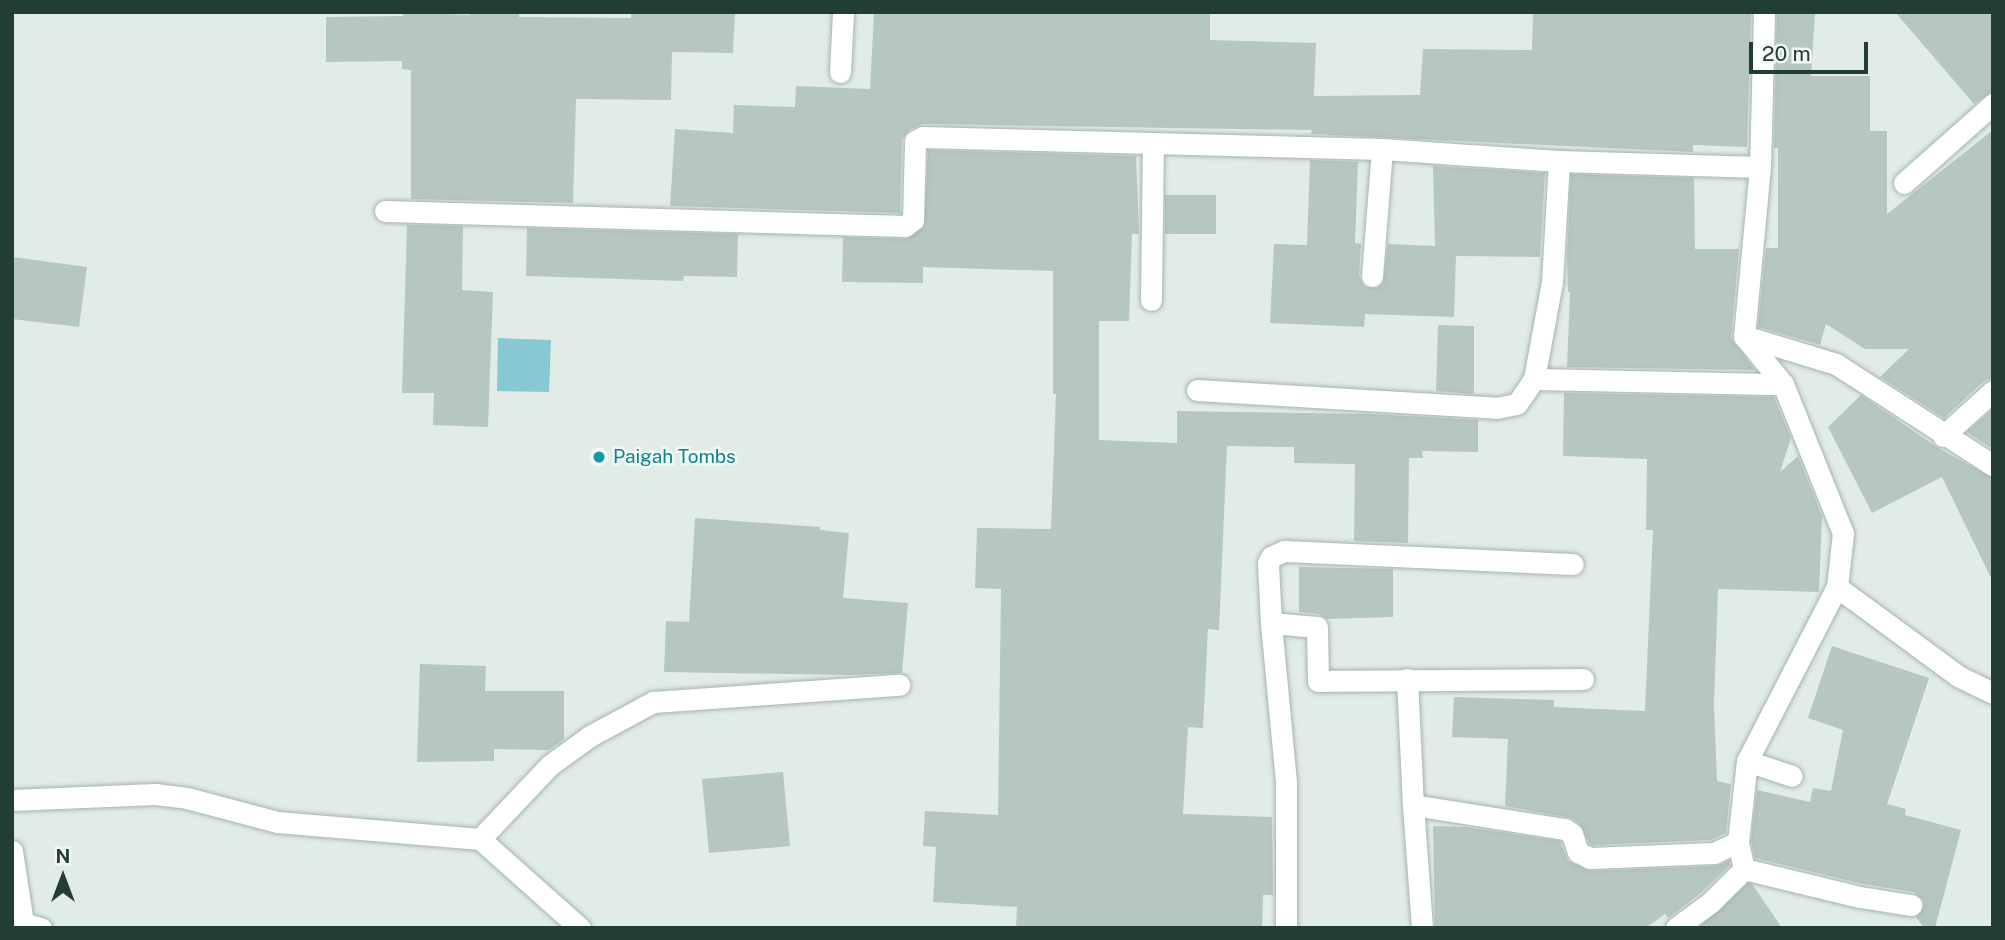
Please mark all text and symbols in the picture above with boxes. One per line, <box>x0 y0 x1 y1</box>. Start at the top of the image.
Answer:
scale bar <box>1753 28 1872 72</box>
text: 20 m <box>1762 41 1811 66</box>
place label: Paigah Tombs <box>613 446 736 468</box>
marker: Paigah Tombs <box>591 449 607 465</box>
north arrow <box>28 842 98 912</box>
text: N <box>56 845 70 867</box>

